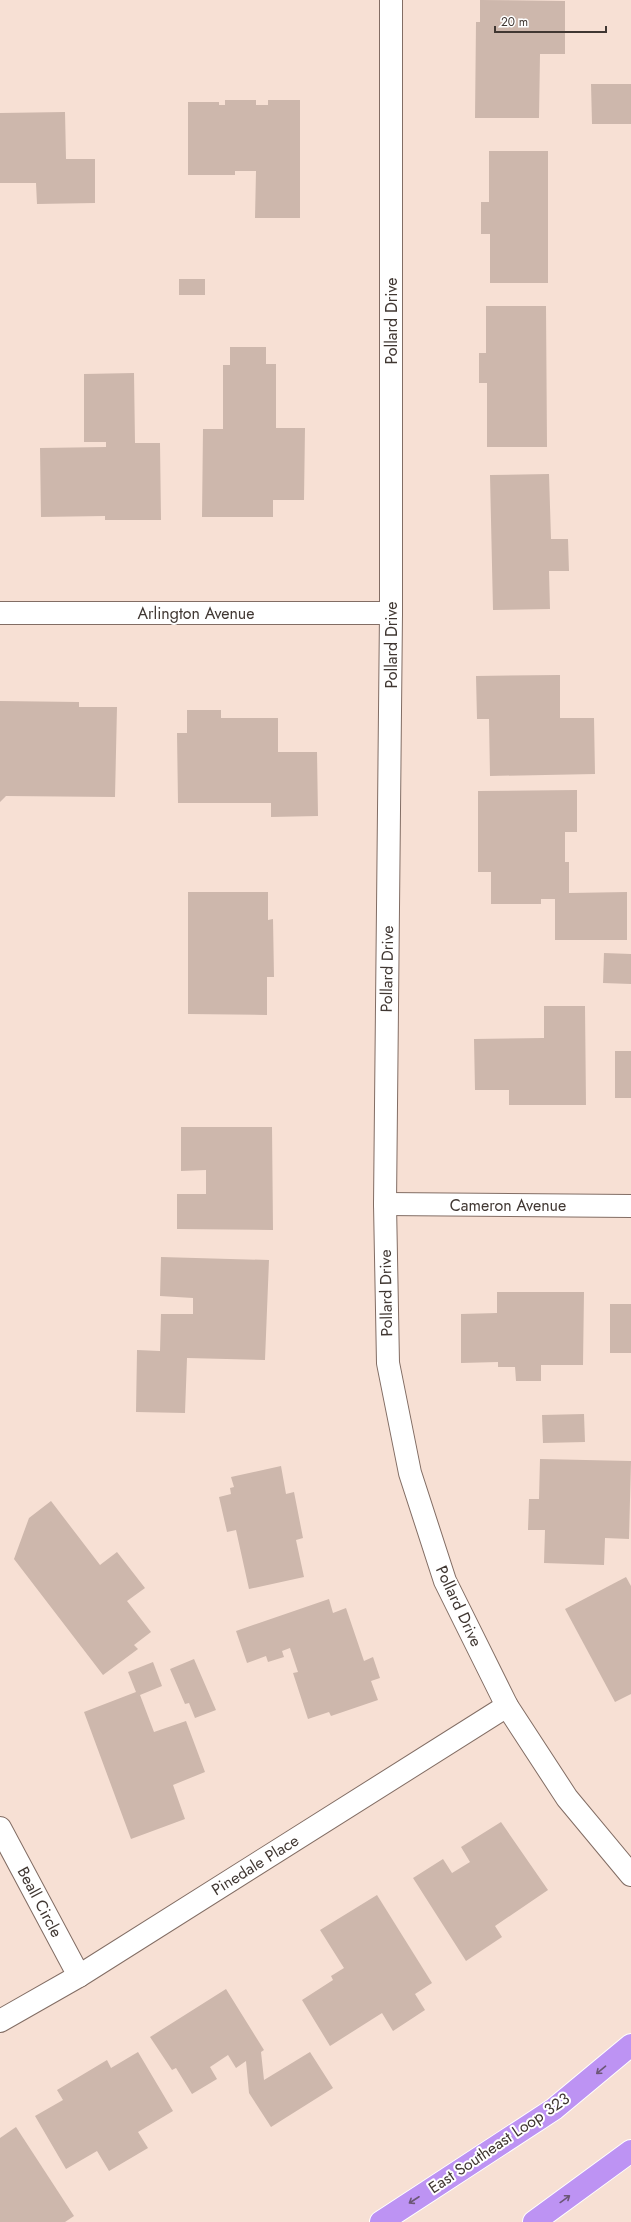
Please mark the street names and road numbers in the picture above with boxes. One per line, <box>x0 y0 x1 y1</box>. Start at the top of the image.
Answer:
street label: Pollard Drive <box>380 277 403 365</box>
street label: Pollard Drive <box>380 601 403 689</box>
street label: Arlington Avenue <box>137 602 255 625</box>
street label: Pollard Drive <box>375 925 399 1013</box>
street label: Cameron Avenue <box>450 1194 566 1217</box>
street label: Pollard Drive <box>374 1249 398 1337</box>
street label: Pollard Drive <box>430 1562 488 1650</box>
street label: Pinedale Place <box>207 1829 303 1901</box>
street label: Beall Circle <box>12 1863 68 1941</box>
street label: East Southeast Loop 323 <box>424 2087 574 2199</box>

